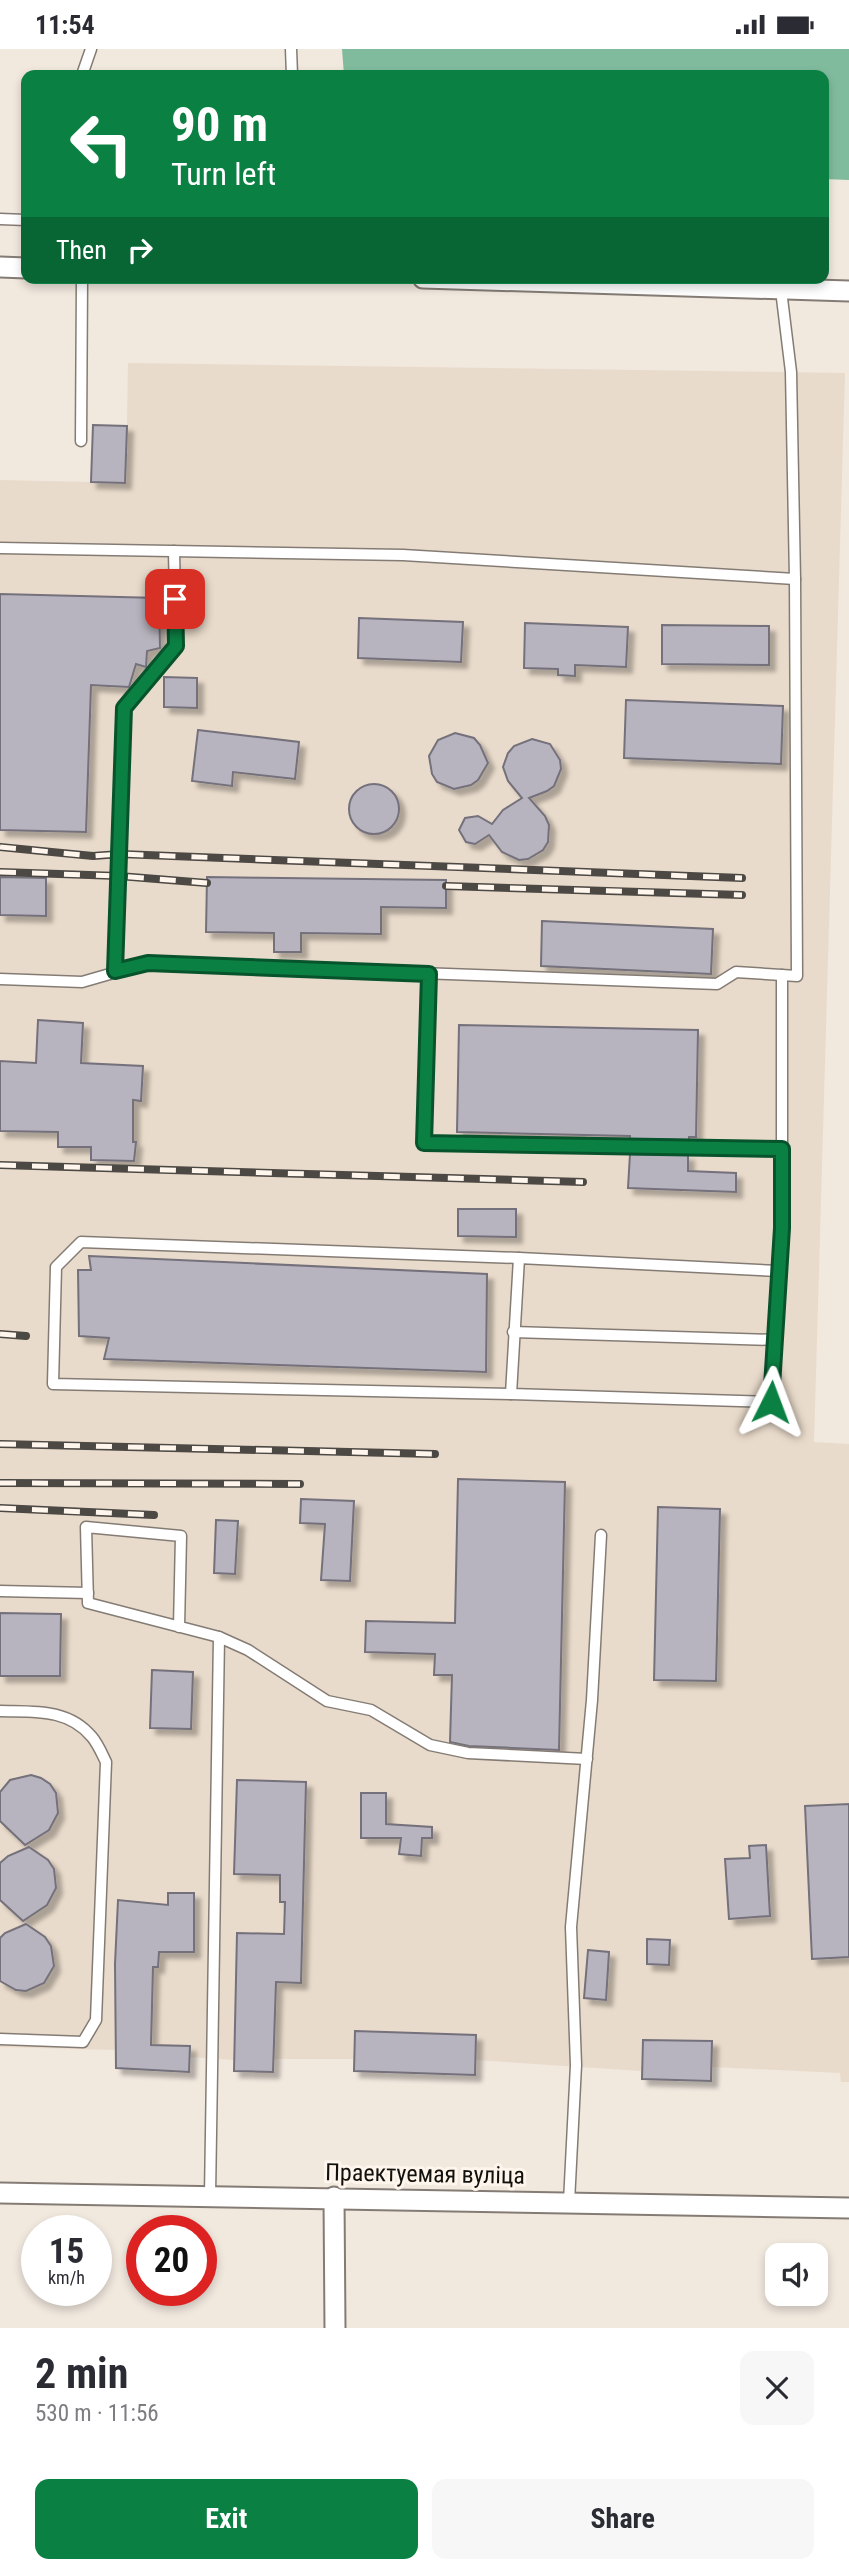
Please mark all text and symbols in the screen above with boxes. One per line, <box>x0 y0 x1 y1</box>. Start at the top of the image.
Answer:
text: 11:54 <box>35 10 95 40</box>
text: 90 m <box>171 96 268 153</box>
icon: left <box>56 98 147 189</box>
text: Turn left <box>171 155 276 193</box>
icon: right <box>121 231 159 269</box>
text: Then <box>56 235 107 265</box>
pin <box>145 569 205 629</box>
icon: arrive <box>156 580 194 618</box>
position arrow <box>734 1365 808 1439</box>
street label: Праектуемая вуліца <box>325 2158 525 2190</box>
speed limit sign: 20 <box>126 2215 217 2306</box>
text: 15 <box>49 2231 84 2272</box>
map controls <box>765 2243 828 2306</box>
button: sound <box>765 2243 828 2306</box>
text: km/h <box>48 2267 85 2288</box>
text: 2 min <box>35 2349 128 2398</box>
button: close <box>740 2351 814 2425</box>
text: 530 m · 11:56 <box>35 2400 159 2427</box>
button: Exit <box>35 2479 418 2559</box>
button: Share <box>432 2479 814 2559</box>

